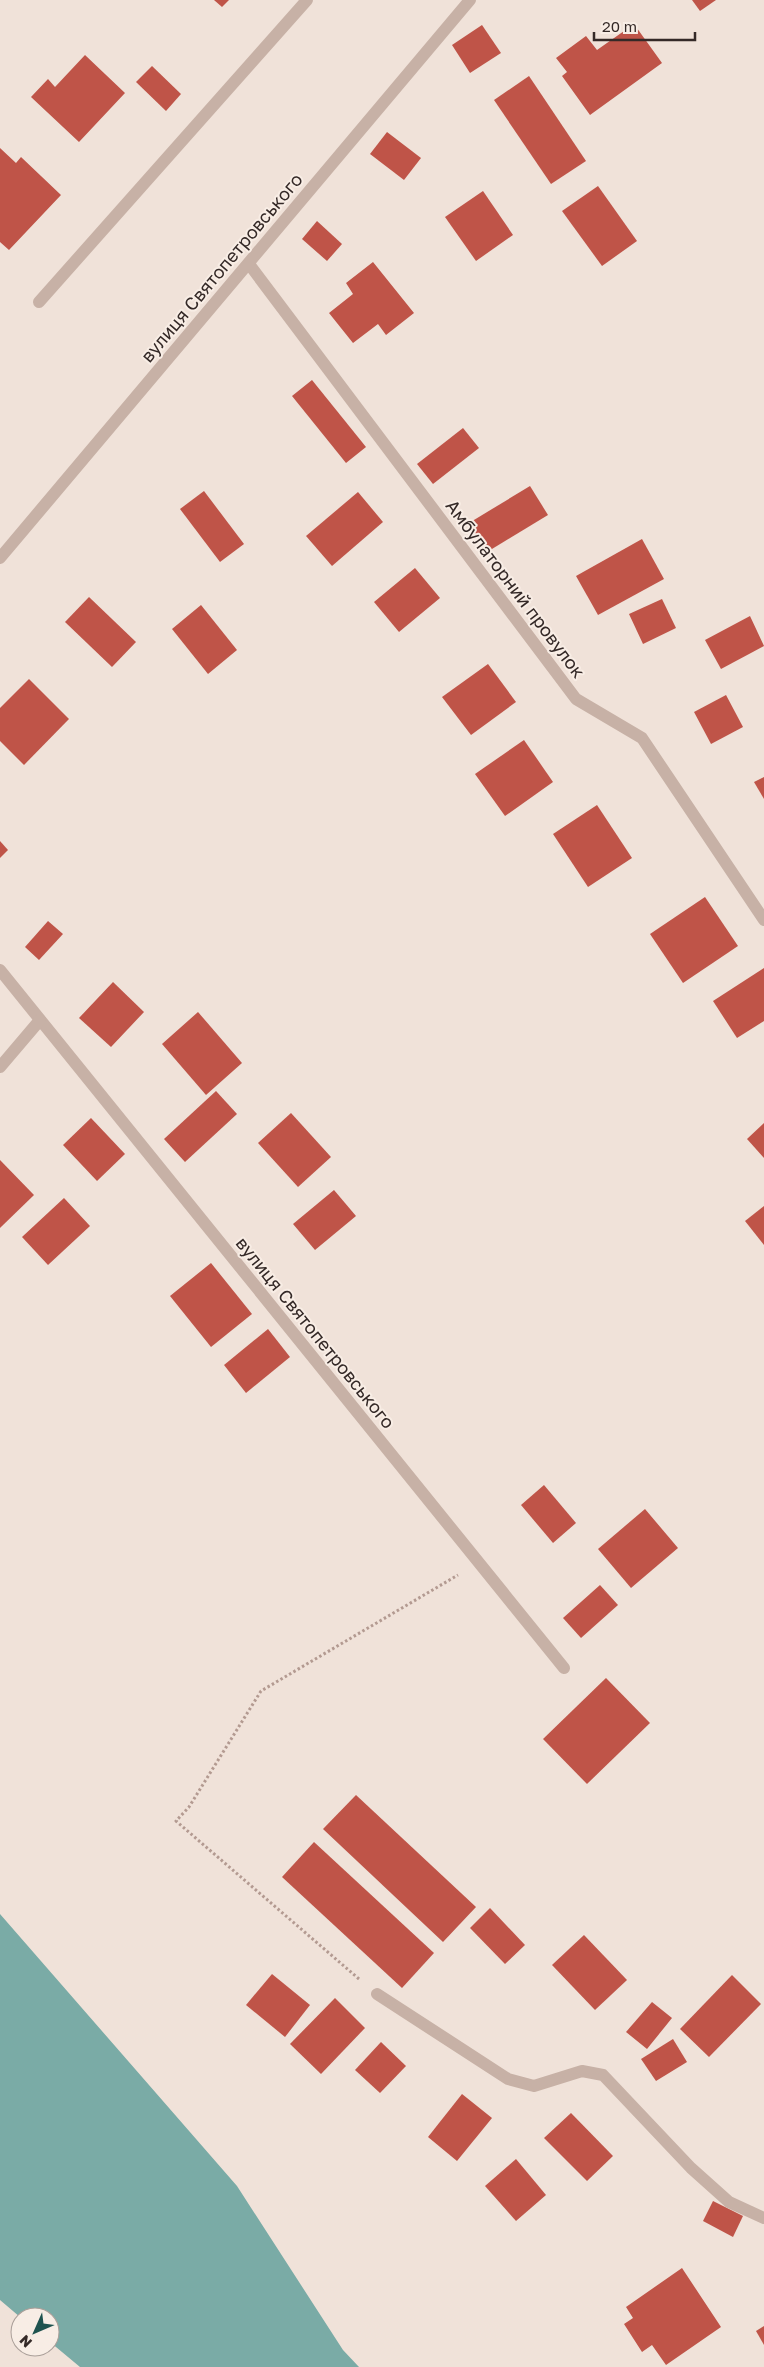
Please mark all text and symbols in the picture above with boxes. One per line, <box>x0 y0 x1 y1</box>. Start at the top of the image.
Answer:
scale bar <box>594 10 695 42</box>
text: 20 m <box>602 17 637 35</box>
street label: вулиця Святопетровського <box>136 168 307 366</box>
street label: Амбулаторний провулок <box>442 495 590 682</box>
street label: вулиця Святопетровського <box>232 1232 400 1433</box>
north arrow <box>10 2307 60 2357</box>
text: N <box>16 2332 35 2351</box>

